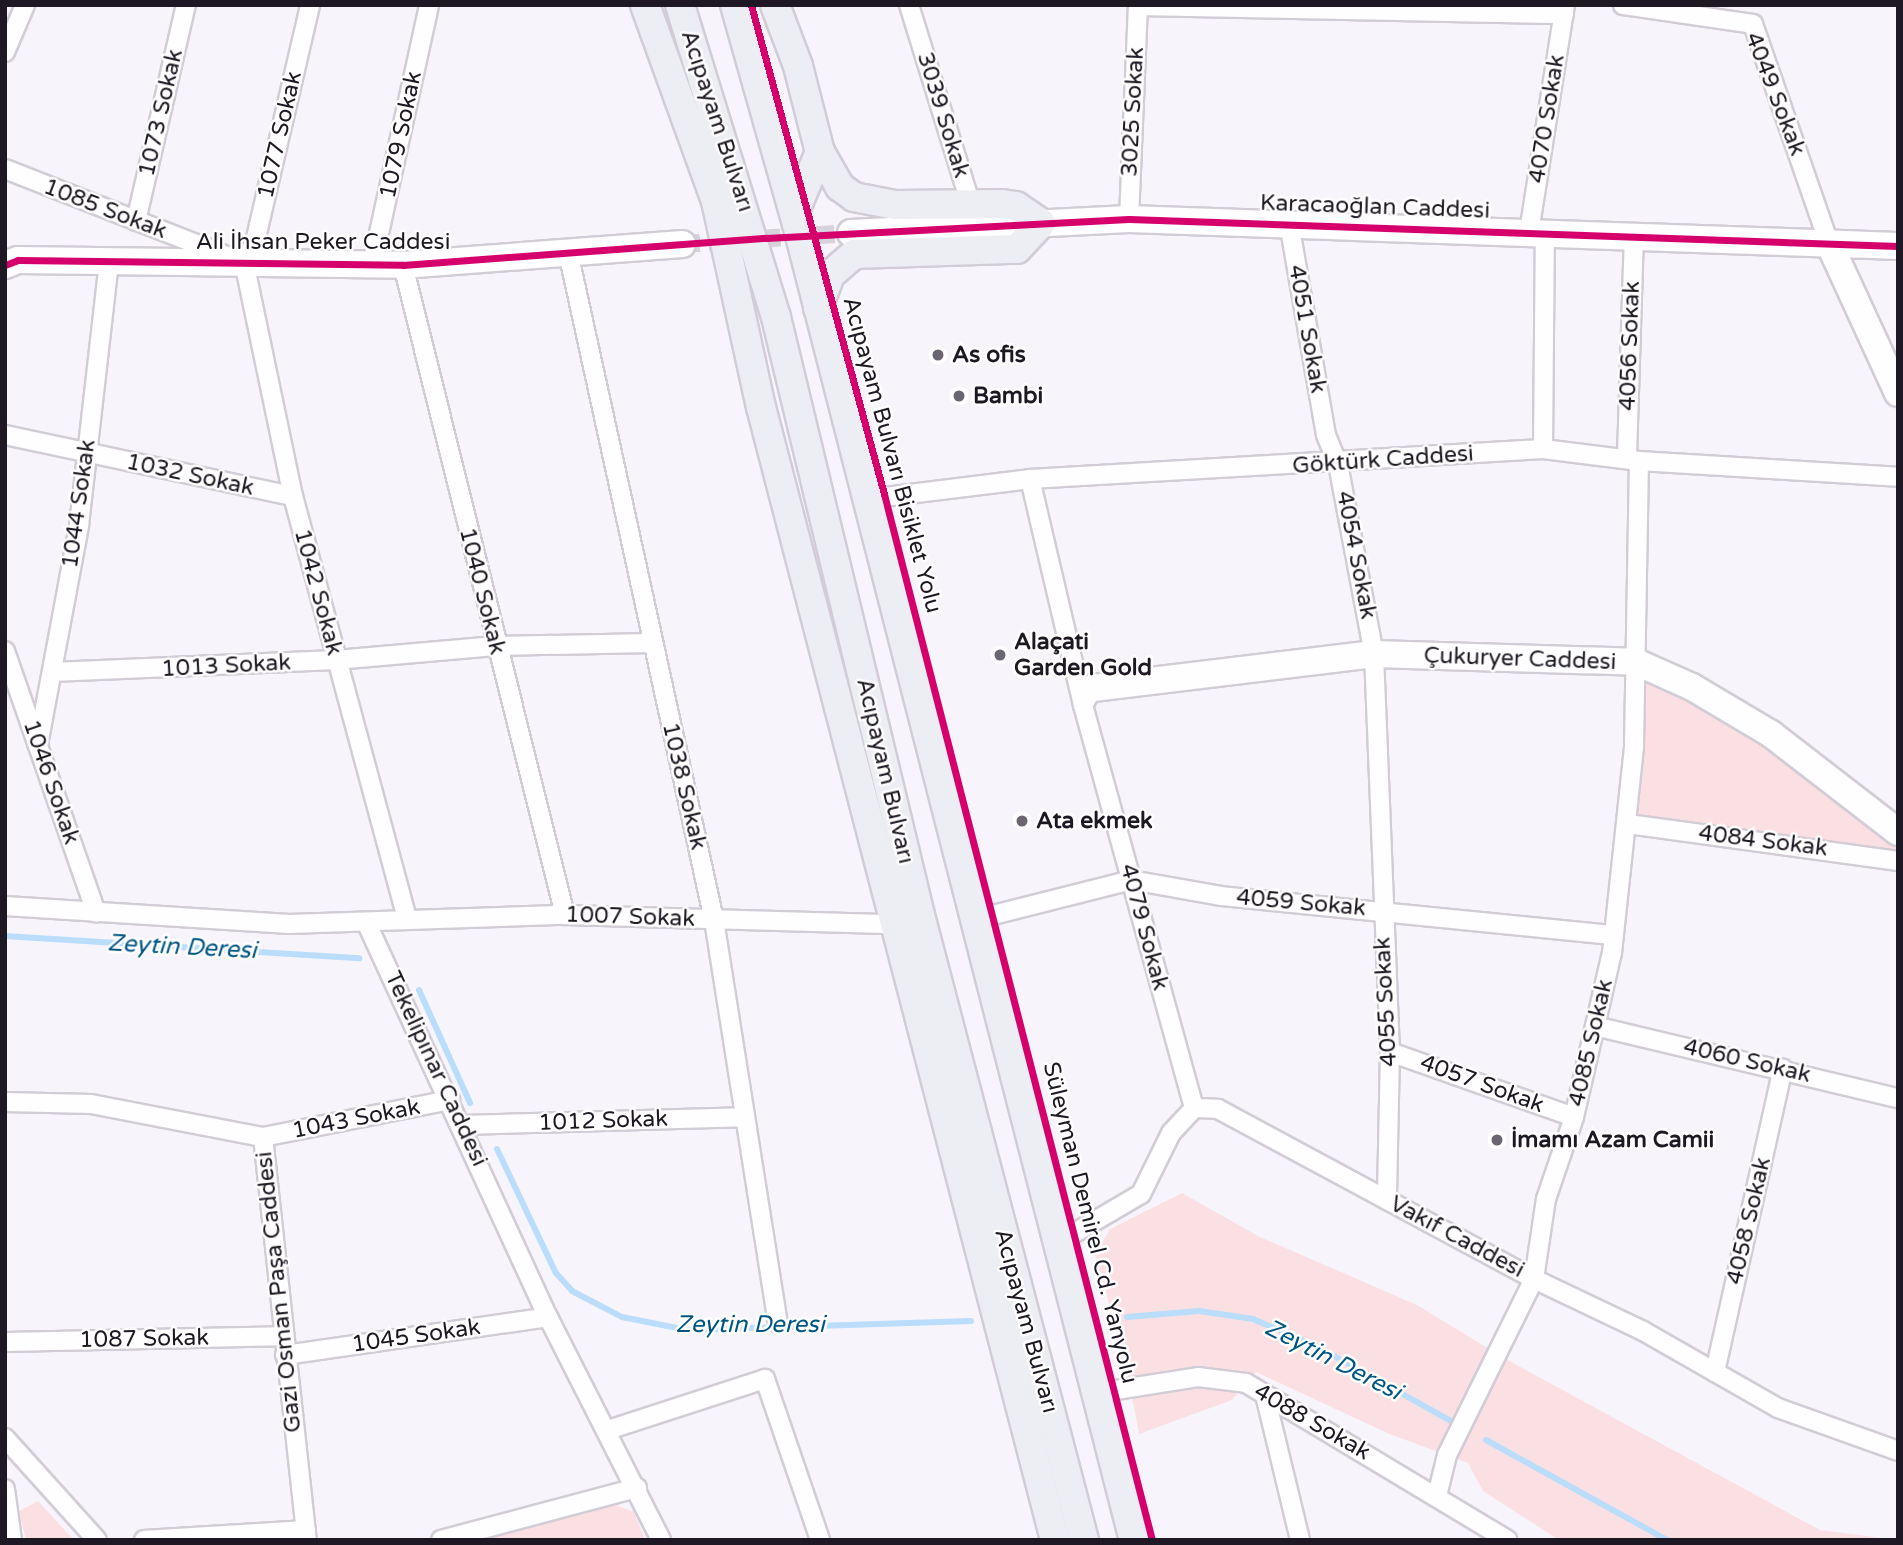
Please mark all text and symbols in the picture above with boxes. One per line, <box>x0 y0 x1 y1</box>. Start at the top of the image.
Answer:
street label: Acıpayam Bulvarı <box>675 27 759 215</box>
street label: 4049 Sokak <box>1739 29 1811 159</box>
street label: 1073 Sokak <box>133 47 189 179</box>
street label: 3025 Sokak <box>1116 47 1150 177</box>
street label: 3039 Sokak <box>911 49 975 181</box>
street label: 4070 Sokak <box>1523 53 1571 185</box>
street label: 1077 Sokak <box>252 69 308 201</box>
street label: 1079 Sokak <box>374 69 428 201</box>
street label: 1085 Sokak <box>40 173 170 245</box>
street label: Karacaoğlan Caddesi <box>1260 189 1490 225</box>
street label: Ali İhsan Peker Caddesi <box>196 228 450 256</box>
street label: 4051 Sokak <box>1282 263 1332 395</box>
street label: 4056 Sokak <box>1614 281 1646 411</box>
street label: Acıpayam Bulvarı Bisiklet Yolu <box>836 294 948 616</box>
place label: As ofis <box>952 341 1026 369</box>
marker: As ofis <box>930 347 946 363</box>
place label: Bambi <box>973 382 1043 410</box>
marker: Bambi <box>951 388 967 404</box>
street label: 1044 Sokak <box>56 438 102 570</box>
street label: Göktürk Caddesi <box>1291 440 1475 480</box>
street label: 1032 Sokak <box>124 448 256 502</box>
street label: 4054 Sokak <box>1330 489 1382 621</box>
street label: 1040 Sokak <box>453 525 511 657</box>
street label: 1042 Sokak <box>288 526 348 658</box>
place label: Alaçati Garden Gold <box>1014 628 1152 682</box>
street label: Çukuryer Caddesi <box>1423 642 1617 676</box>
marker: Alaçati Garden Gold <box>992 647 1008 663</box>
street label: 1013 Sokak <box>161 649 291 683</box>
street label: Acıpayam Bulvarı <box>850 676 920 866</box>
street label: 1046 Sokak <box>17 716 85 848</box>
street label: 1038 Sokak <box>656 720 712 852</box>
place label: Ata ekmek <box>1036 807 1153 835</box>
marker: Ata ekmek <box>1014 813 1030 829</box>
street label: 4084 Sokak <box>1697 819 1829 863</box>
street label: 4079 Sokak <box>1114 861 1174 993</box>
street label: 4059 Sokak <box>1235 884 1367 922</box>
street label: 1007 Sokak <box>565 901 695 933</box>
water label: Zeytin Deresi <box>107 929 257 965</box>
street label: 4055 Sokak <box>1369 937 1403 1067</box>
street label: Tekelipınar Caddesi <box>379 967 493 1171</box>
street label: 4085 Sokak <box>1563 977 1619 1109</box>
street label: 4060 Sokak <box>1681 1033 1813 1089</box>
street label: 4057 Sokak <box>1416 1049 1548 1119</box>
street label: Süleyman Demirel Cd. Yanyolu <box>1037 1059 1143 1387</box>
street label: 1043 Sokak <box>290 1093 422 1145</box>
street label: 1012 Sokak <box>538 1105 668 1137</box>
place label: İmamı Azam Camii <box>1511 1126 1714 1154</box>
marker: İmamı Azam Camii <box>1489 1132 1505 1148</box>
street label: Gazi Osman Paşa Caddesi <box>251 1150 307 1434</box>
street label: 4058 Sokak <box>1721 1155 1777 1287</box>
street label: Vakıf Caddesi <box>1385 1190 1529 1284</box>
street label: Acıpayam Bulvarı <box>988 1226 1064 1416</box>
water label: Zeytin Deresi <box>675 1311 825 1339</box>
street label: 1045 Sokak <box>350 1313 482 1359</box>
water label: Zeytin Deresi <box>1260 1313 1406 1407</box>
street label: 1087 Sokak <box>79 1324 209 1354</box>
street label: 4088 Sokak <box>1249 1378 1375 1466</box>

